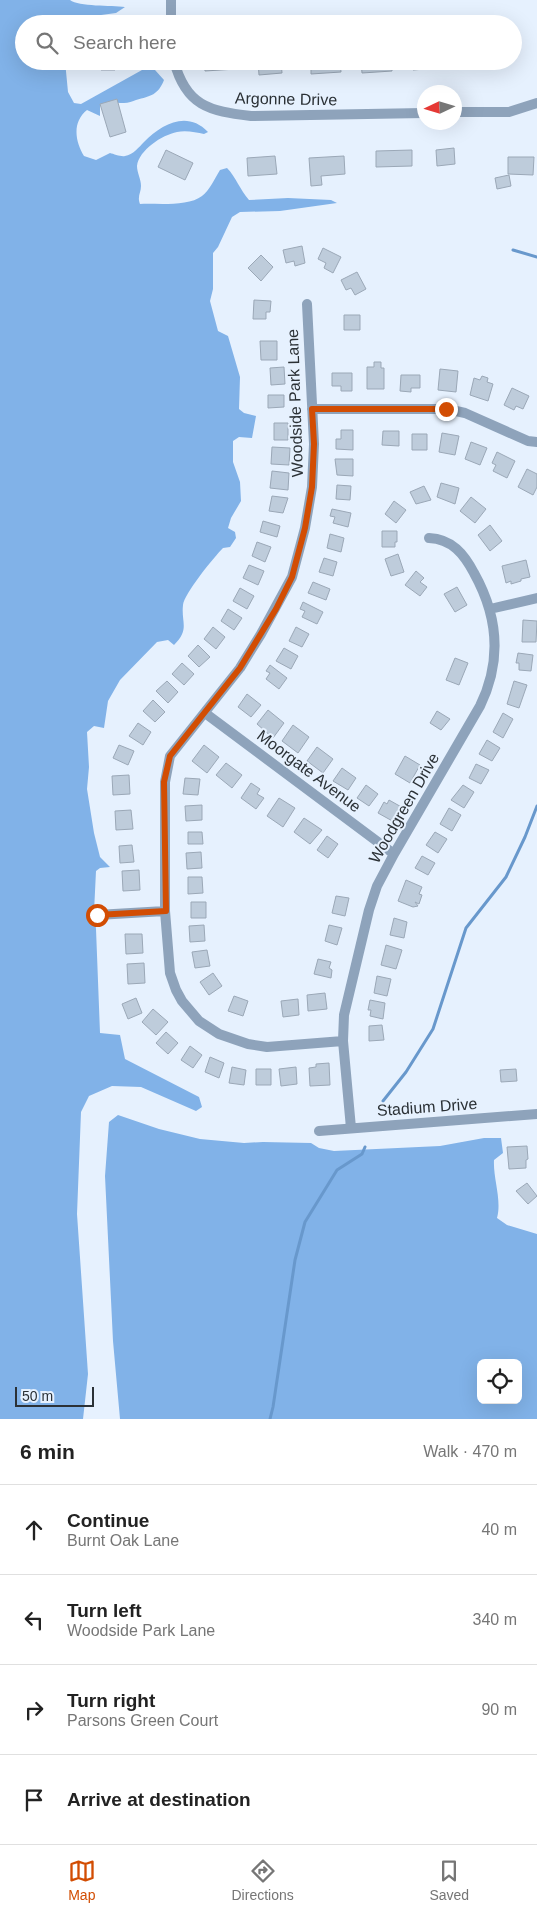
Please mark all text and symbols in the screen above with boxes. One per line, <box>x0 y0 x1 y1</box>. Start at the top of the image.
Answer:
search box <box>15 15 522 70</box>
icon: search <box>33 29 61 57</box>
text: Search here <box>73 32 177 53</box>
north arrow <box>417 85 462 130</box>
street label: Argonne Drive <box>235 90 337 108</box>
street label: Woodside Park Lane <box>284 329 306 477</box>
route end <box>435 398 458 421</box>
street label: Moorgate Avenue <box>254 727 364 816</box>
street label: Woodgreen Drive <box>366 750 442 866</box>
route start <box>86 904 109 927</box>
street label: Stadium Drive <box>376 1095 478 1119</box>
map controls <box>477 1359 522 1404</box>
button: locate <box>477 1359 522 1404</box>
scale bar <box>15 1384 94 1407</box>
text: 50 m <box>22 1388 53 1404</box>
text: 6 min <box>20 1440 75 1463</box>
text: Walk · 470 m <box>423 1443 517 1460</box>
text: Continue <box>67 1510 149 1531</box>
icon: ahead <box>20 1516 48 1544</box>
text: 40 m <box>481 1521 517 1538</box>
text: Burnt Oak Lane <box>67 1532 179 1549</box>
text: Turn left <box>67 1600 142 1621</box>
icon: left <box>20 1606 48 1634</box>
text: 340 m <box>473 1611 517 1628</box>
text: Woodside Park Lane <box>67 1622 215 1639</box>
text: Turn right <box>67 1690 155 1711</box>
icon: right <box>20 1696 48 1724</box>
text: 90 m <box>481 1701 517 1718</box>
text: Parsons Green Court <box>67 1712 218 1729</box>
icon: arrive <box>20 1786 48 1814</box>
text: Arrive at destination <box>67 1789 251 1810</box>
tab: Map <box>68 1857 96 1903</box>
tab: Directions <box>232 1857 294 1903</box>
tab: Saved <box>429 1857 469 1903</box>

